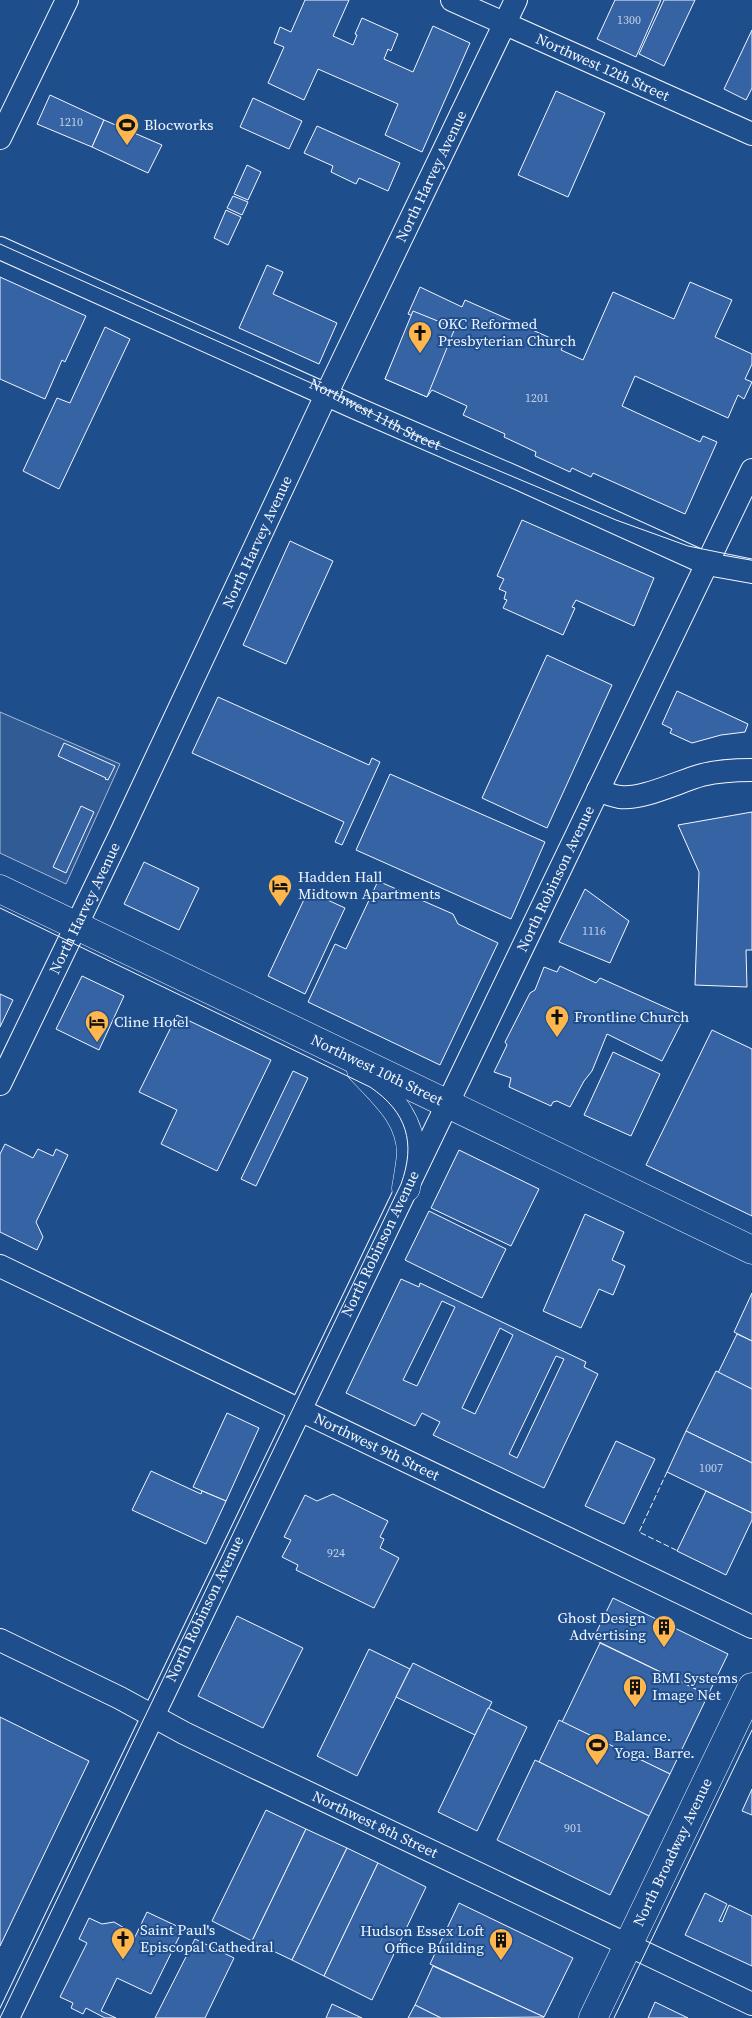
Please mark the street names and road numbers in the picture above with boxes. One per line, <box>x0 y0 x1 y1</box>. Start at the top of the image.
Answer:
street label: Northwest 12th Street <box>533 28 673 106</box>
street label: North Harvey Avenue <box>390 106 472 245</box>
street label: Northwest 11th Street <box>306 373 444 455</box>
street label: North Harvey Avenue <box>217 472 297 611</box>
street label: North Robinson Avenue <box>511 802 599 955</box>
street label: North Harvey Avenue <box>43 838 125 978</box>
street label: Northwest 10th Street <box>307 1029 447 1110</box>
street label: North Robinson Avenue <box>336 1167 424 1320</box>
street label: Northwest 9th Street <box>311 1407 443 1486</box>
street label: North Robinson Avenue <box>160 1532 248 1685</box>
street label: North Broadway Avenue <box>628 1774 717 1930</box>
street label: Northwest 8th Street <box>309 1785 442 1863</box>

